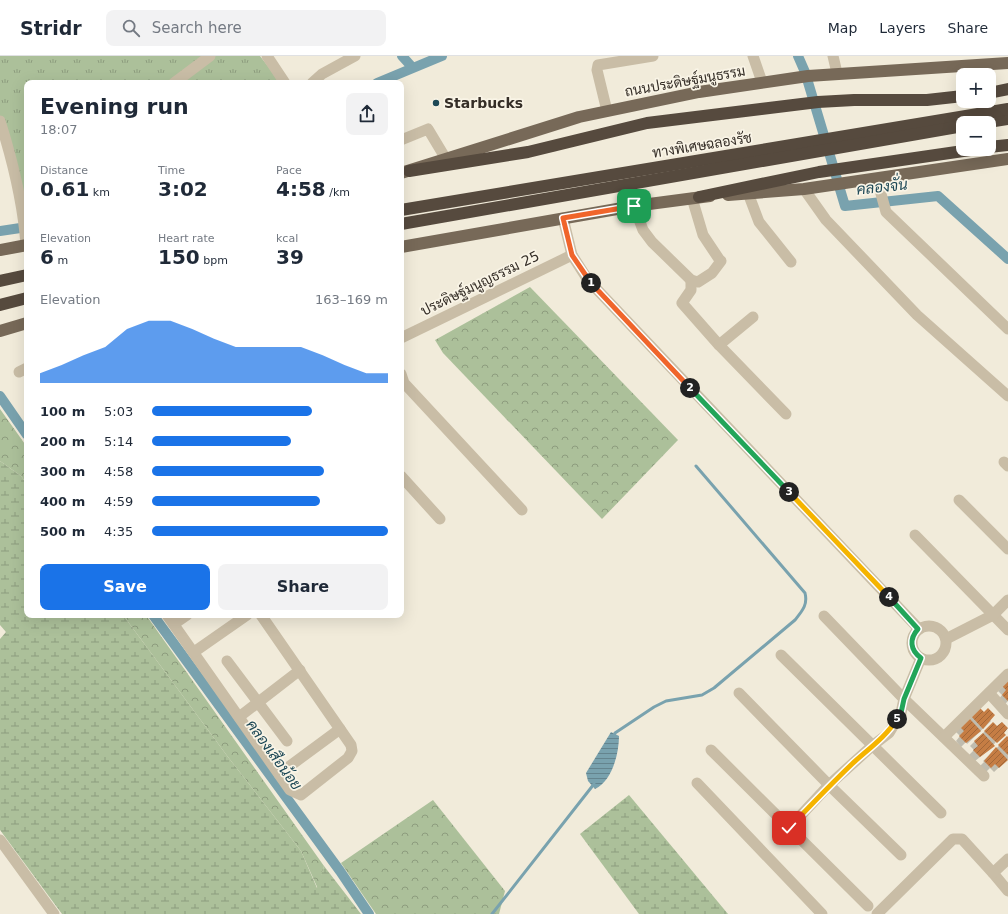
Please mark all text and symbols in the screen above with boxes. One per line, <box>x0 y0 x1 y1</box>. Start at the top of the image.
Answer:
search box <box>106 10 386 46</box>
text: Stridr <box>20 17 82 39</box>
icon: search <box>120 17 142 39</box>
text: Search here <box>152 19 242 37</box>
text: Map <box>828 20 857 36</box>
text: Layers <box>879 20 926 36</box>
text: Share <box>948 20 988 36</box>
street label: ถนนประดิษฐ์มนูธรรม <box>623 62 747 101</box>
map controls <box>956 68 996 156</box>
button: + <box>956 68 996 108</box>
button: share <box>346 93 388 135</box>
text: Evening run <box>40 94 189 119</box>
place label: Starbucks <box>444 95 523 111</box>
marker: Starbucks <box>431 98 441 108</box>
button: − <box>956 116 996 156</box>
text: 18:07 <box>40 122 77 137</box>
street label: ทางพิเศษฉลองรัช <box>651 129 753 161</box>
text: Distance <box>40 164 88 177</box>
text: Time <box>158 164 185 177</box>
text: Pace <box>276 164 302 177</box>
water label: คลองจั่น <box>855 170 909 199</box>
text: 0.61 <box>40 177 89 201</box>
text: 3:02 <box>158 177 208 201</box>
text: 4:58 <box>276 177 326 201</box>
text: km <box>89 186 110 199</box>
text: /km <box>326 186 350 199</box>
pin <box>617 189 651 223</box>
icon: arrive <box>623 195 645 217</box>
text: Elevation <box>40 232 91 245</box>
text: Heart rate <box>158 232 214 245</box>
text: kcal <box>276 232 298 245</box>
text: 6 <box>40 245 54 269</box>
text: 150 <box>158 245 200 269</box>
text: 39 <box>276 245 304 269</box>
street label: ประดิษฐ์มนูญธรรม 25 <box>418 246 543 320</box>
text: m <box>54 254 68 267</box>
text: bpm <box>200 254 228 267</box>
pin: 1 <box>581 273 601 293</box>
text: 1 <box>587 276 595 289</box>
text: Elevation <box>40 292 100 307</box>
text: 163–169 m <box>315 292 388 307</box>
pin: 2 <box>680 378 700 398</box>
text: 2 <box>686 381 694 394</box>
text: 100 m <box>40 404 85 419</box>
text: 5:03 <box>104 404 133 419</box>
text: 200 m <box>40 434 85 449</box>
text: 5:14 <box>104 434 133 449</box>
text: 300 m <box>40 464 85 479</box>
text: 4:58 <box>104 464 133 479</box>
pin: 3 <box>779 482 799 502</box>
text: 3 <box>785 485 793 498</box>
text: 400 m <box>40 494 85 509</box>
text: 4:59 <box>104 494 133 509</box>
text: 500 m <box>40 524 85 539</box>
text: 4:35 <box>104 524 133 539</box>
button: Save <box>40 564 210 610</box>
button: Share <box>218 564 388 610</box>
pin: 4 <box>879 587 899 607</box>
text: 4 <box>885 590 893 603</box>
pin: 5 <box>887 709 907 729</box>
text: 5 <box>893 712 901 725</box>
water label: คลองเสือน้อย <box>242 716 307 794</box>
pin <box>772 811 806 845</box>
icon: check <box>778 817 800 839</box>

